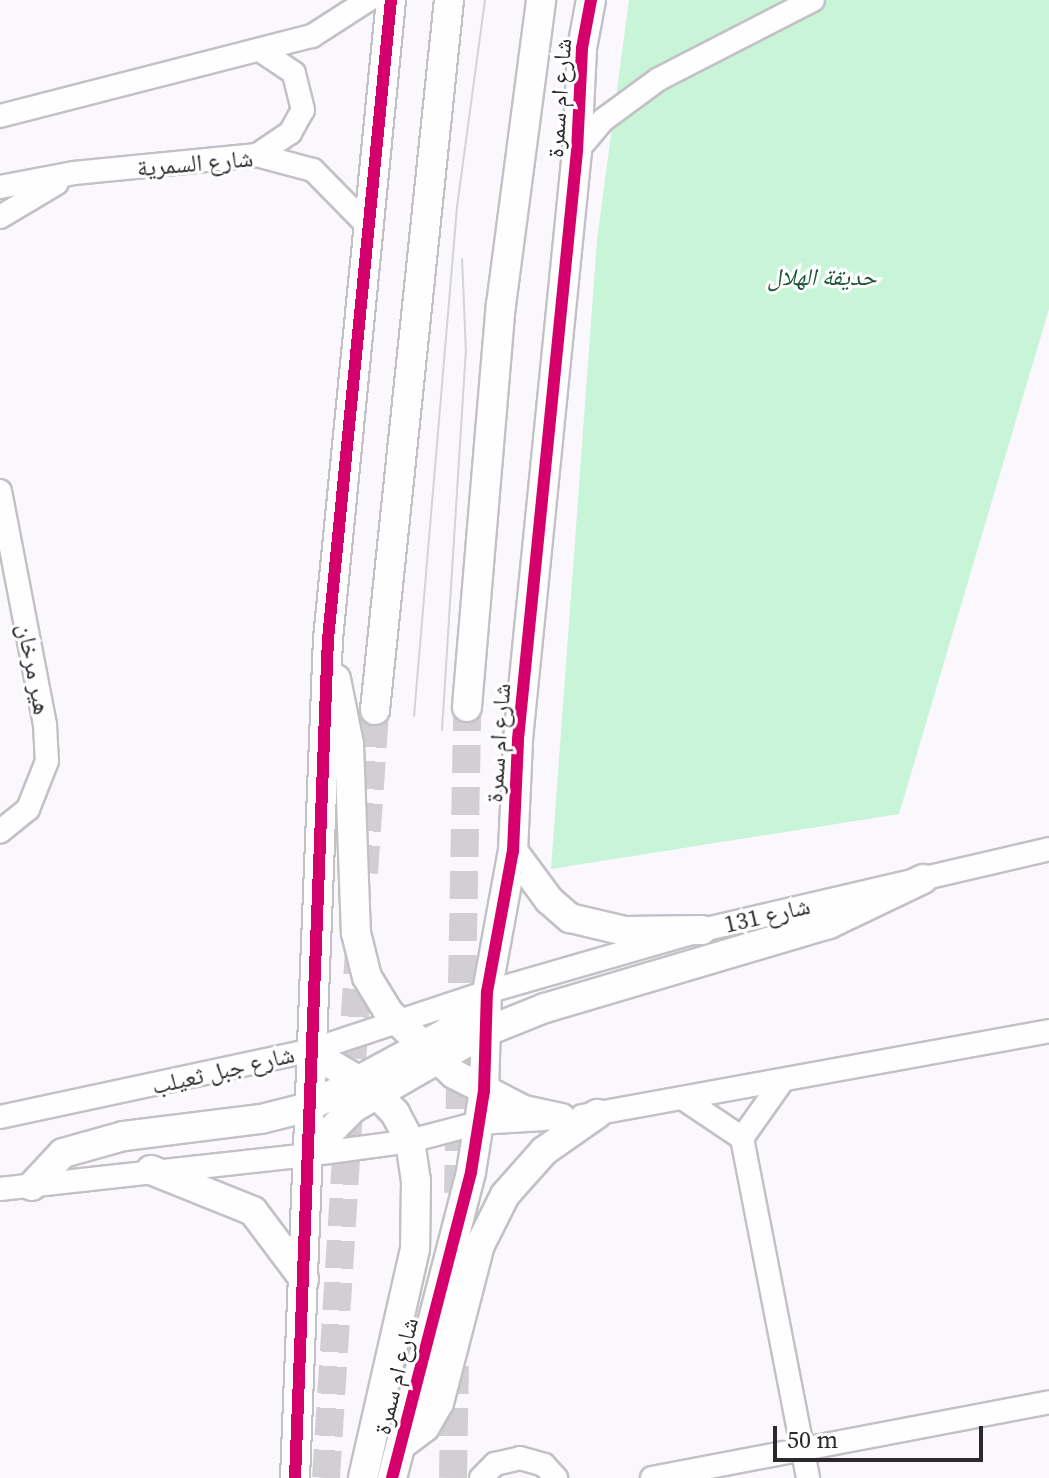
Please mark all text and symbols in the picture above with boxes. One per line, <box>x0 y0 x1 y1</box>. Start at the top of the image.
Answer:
street label: شارع ام سمرة <box>540 37 578 159</box>
street label: شارع السمرية <box>136 144 254 182</box>
park label: حديقة الهلال <box>767 263 877 291</box>
street label: هير مرخان <box>11 621 57 717</box>
street label: شارع ام سمرة <box>479 682 517 804</box>
street label: شارع 131 <box>721 891 813 939</box>
street label: شارع جبل ثعيلب <box>149 1040 297 1100</box>
street label: شارع ام سمرة <box>368 1315 424 1437</box>
scale bar <box>777 1410 987 1460</box>
text: 50 m <box>787 1423 838 1456</box>

